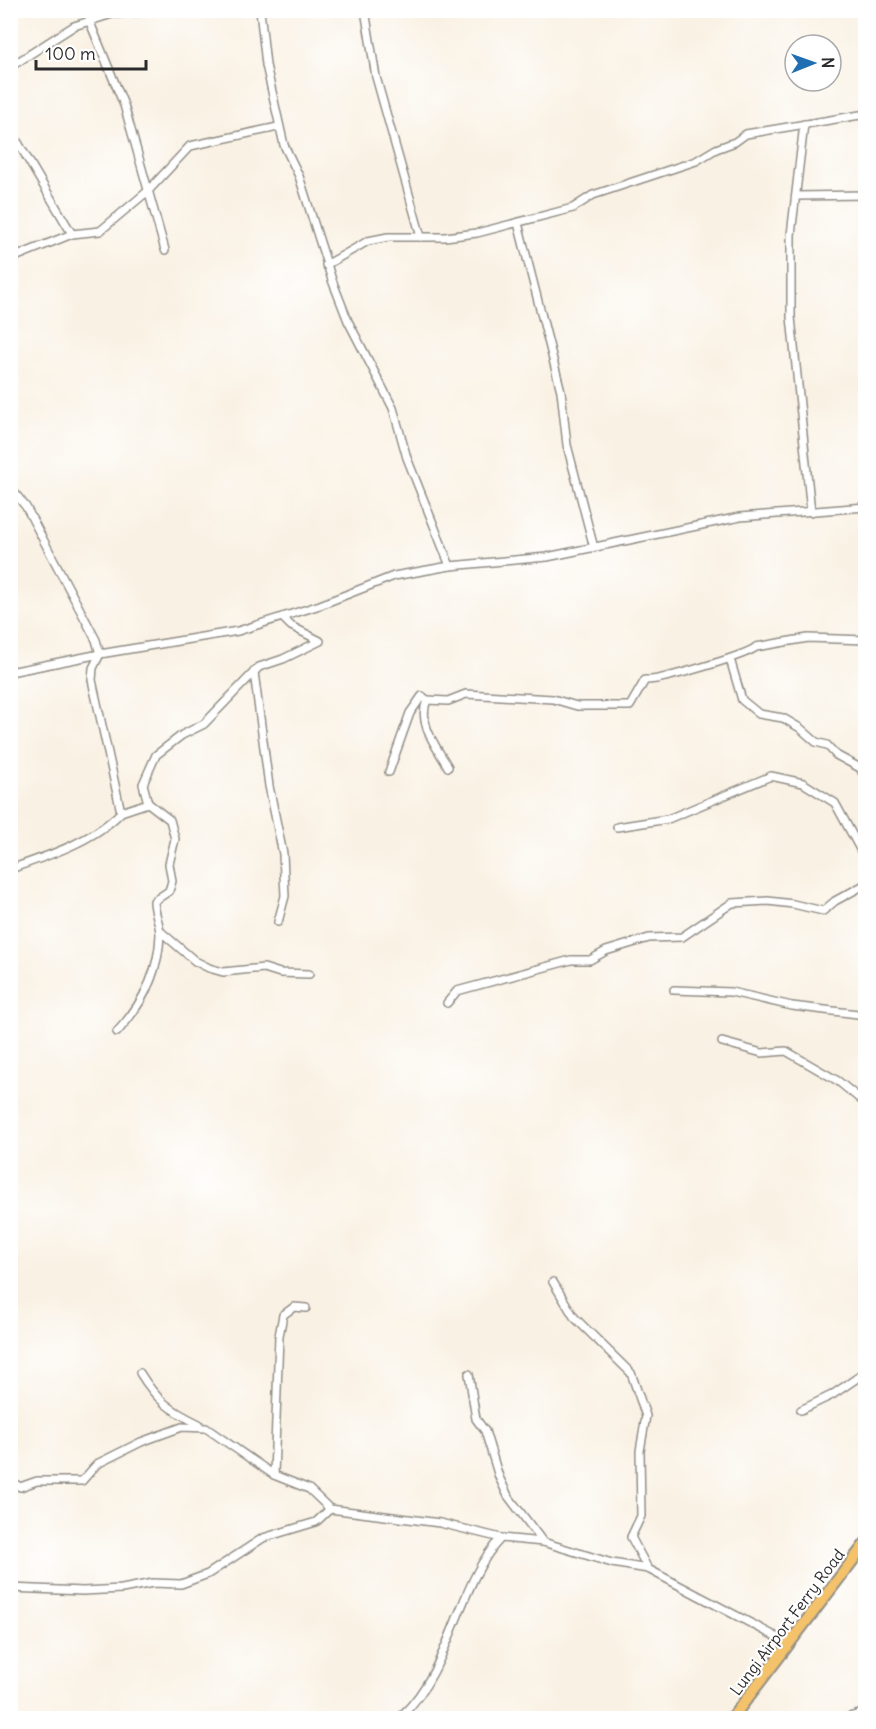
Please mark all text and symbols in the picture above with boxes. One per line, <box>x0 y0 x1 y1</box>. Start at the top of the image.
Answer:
scale bar <box>36 33 146 71</box>
north arrow <box>783 33 843 93</box>
text: 100 m <box>45 42 96 65</box>
text: N <box>818 57 838 68</box>
street label: Lungi Airport Ferry Road <box>725 1545 849 1699</box>

